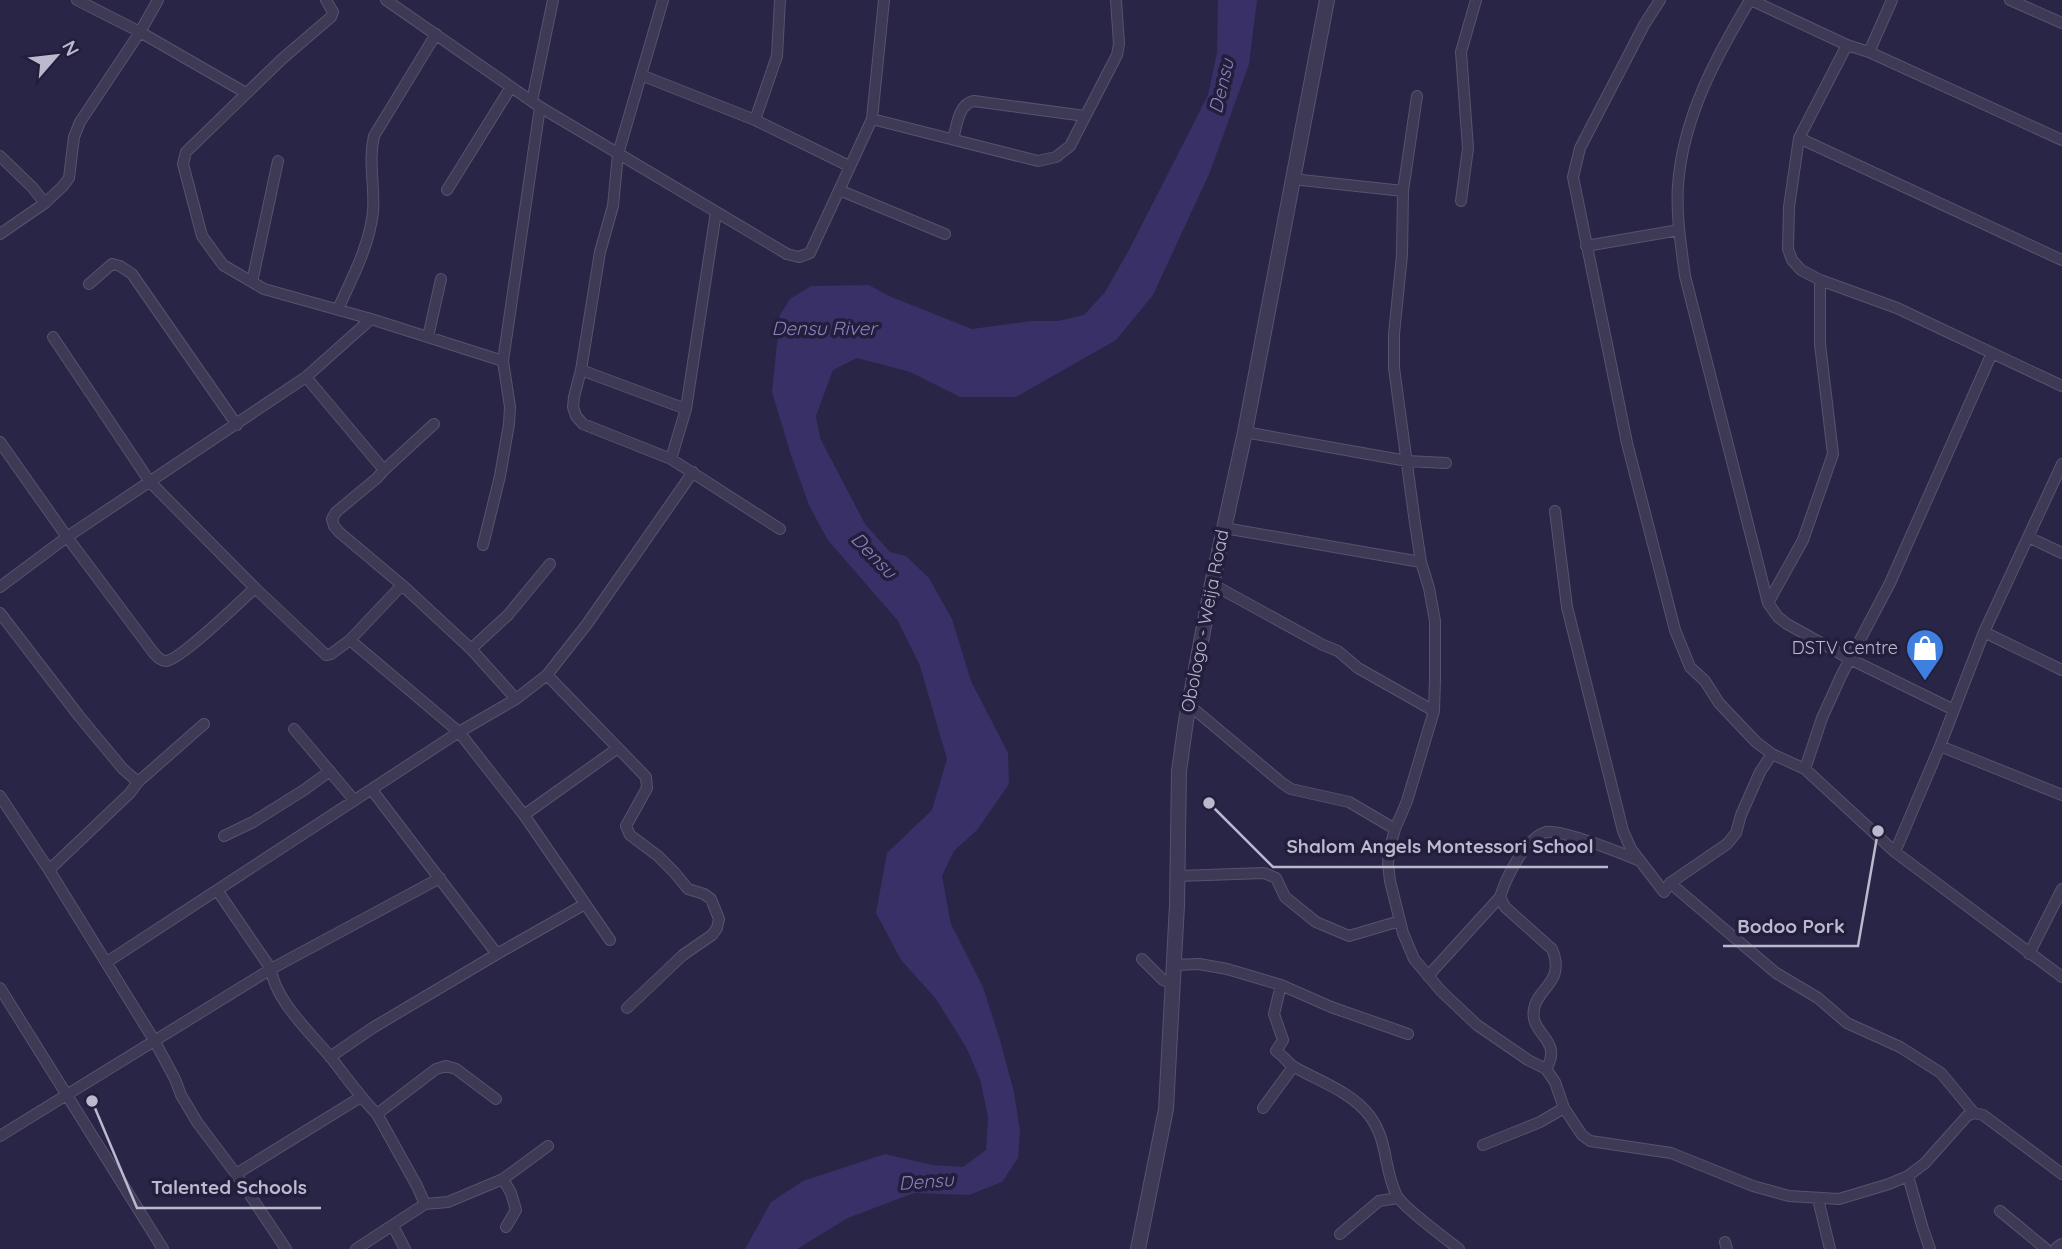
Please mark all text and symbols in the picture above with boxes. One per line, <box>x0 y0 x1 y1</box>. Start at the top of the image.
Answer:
north arrow <box>21 21 91 91</box>
text: N <box>57 36 85 60</box>
water label: Densu <box>1203 55 1239 116</box>
water label: Densu River <box>771 316 879 340</box>
water label: Densu <box>846 527 903 584</box>
street label: Obologo - Weija Road <box>1176 528 1233 714</box>
shop icon: DSTV Centre <box>1904 627 1946 682</box>
place label: DSTV Centre <box>1792 636 1898 659</box>
callout: Shalom Angels Montessori School <box>1273 827 1608 867</box>
text: Shalom Angels Montessori School <box>1286 834 1594 858</box>
callout: Bodoo Pork <box>1723 906 1858 946</box>
text: Bodoo Pork <box>1737 914 1845 938</box>
water label: Densu <box>898 1167 956 1195</box>
callout: Talented Schools <box>137 1168 321 1208</box>
text: Talented Schools <box>151 1175 307 1199</box>

